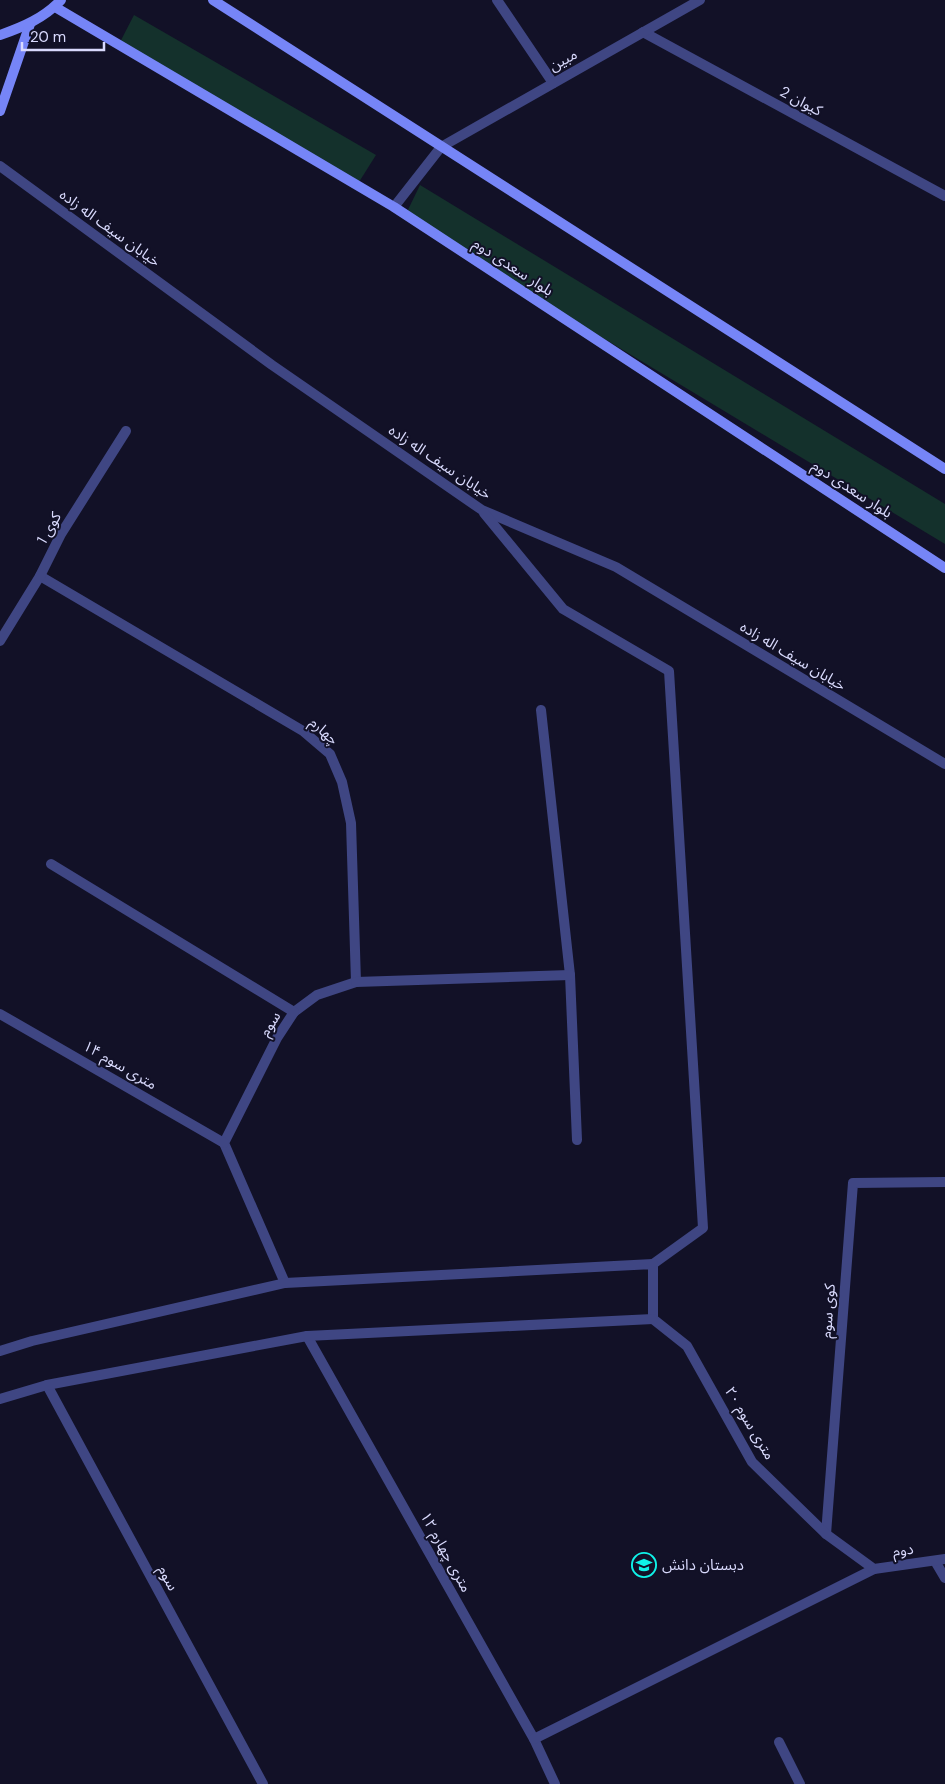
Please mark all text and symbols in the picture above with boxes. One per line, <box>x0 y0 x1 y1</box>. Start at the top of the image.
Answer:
scale bar <box>22 20 105 52</box>
text: 20 m <box>30 27 66 47</box>
street label: مبین <box>545 44 581 76</box>
street label: کیوان 2 <box>776 82 826 121</box>
street label: خیابان سیف اله زاده <box>56 185 165 271</box>
street label: بلوار سعدی دوم <box>468 233 557 301</box>
street label: خیابان سیف اله زاده <box>385 420 495 504</box>
street label: بلوار سعدی دوم <box>807 455 896 523</box>
street label: کوی 1 <box>32 508 66 547</box>
street label: خیابان سیف اله زاده <box>736 617 850 696</box>
street label: چهارم <box>304 713 343 750</box>
street label: سوم <box>255 1007 286 1041</box>
street label: ۱۴ متری سوم <box>79 1036 161 1095</box>
street label: کوی سوم <box>816 1282 841 1339</box>
street label: ۲۰ متری سوم <box>719 1383 780 1464</box>
street label: ۱۲ متری چهارم <box>415 1508 476 1596</box>
street label: دوم <box>891 1539 915 1562</box>
school or university icon: دبستان دانش <box>631 1552 657 1578</box>
place label: دبستان دانش <box>662 1555 744 1575</box>
street label: سوم <box>152 1562 183 1595</box>

